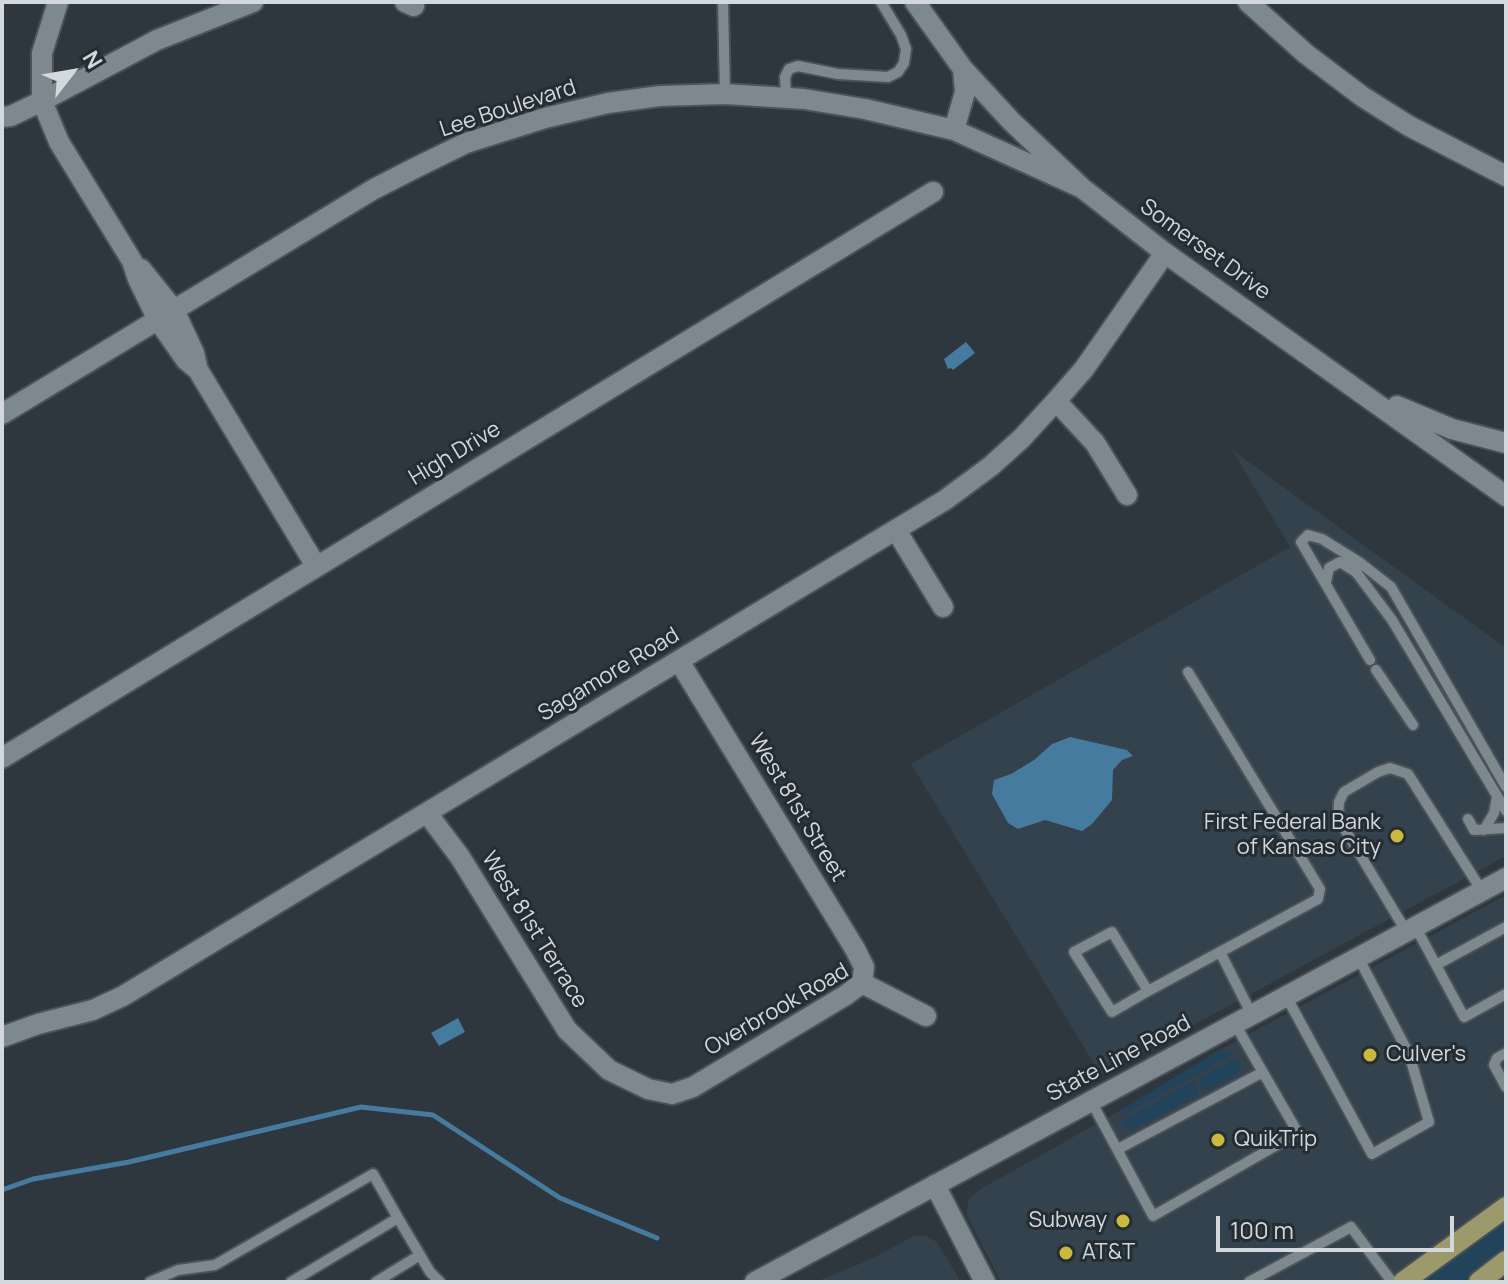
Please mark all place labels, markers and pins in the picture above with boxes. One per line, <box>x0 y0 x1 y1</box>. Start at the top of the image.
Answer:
place label: First Federal Bank of Kansas City <box>1204 810 1381 862</box>
marker: First Federal Bank of Kansas City <box>1388 827 1406 845</box>
place label: Culver's <box>1386 1042 1466 1068</box>
marker: Culver's <box>1361 1046 1379 1064</box>
place label: QuikTrip <box>1234 1127 1317 1153</box>
marker: QuikTrip <box>1209 1131 1227 1149</box>
place label: Subway <box>1028 1208 1107 1234</box>
marker: Subway <box>1114 1212 1132 1230</box>
place label: AT&T <box>1082 1240 1135 1266</box>
marker: AT&T <box>1057 1244 1075 1262</box>

